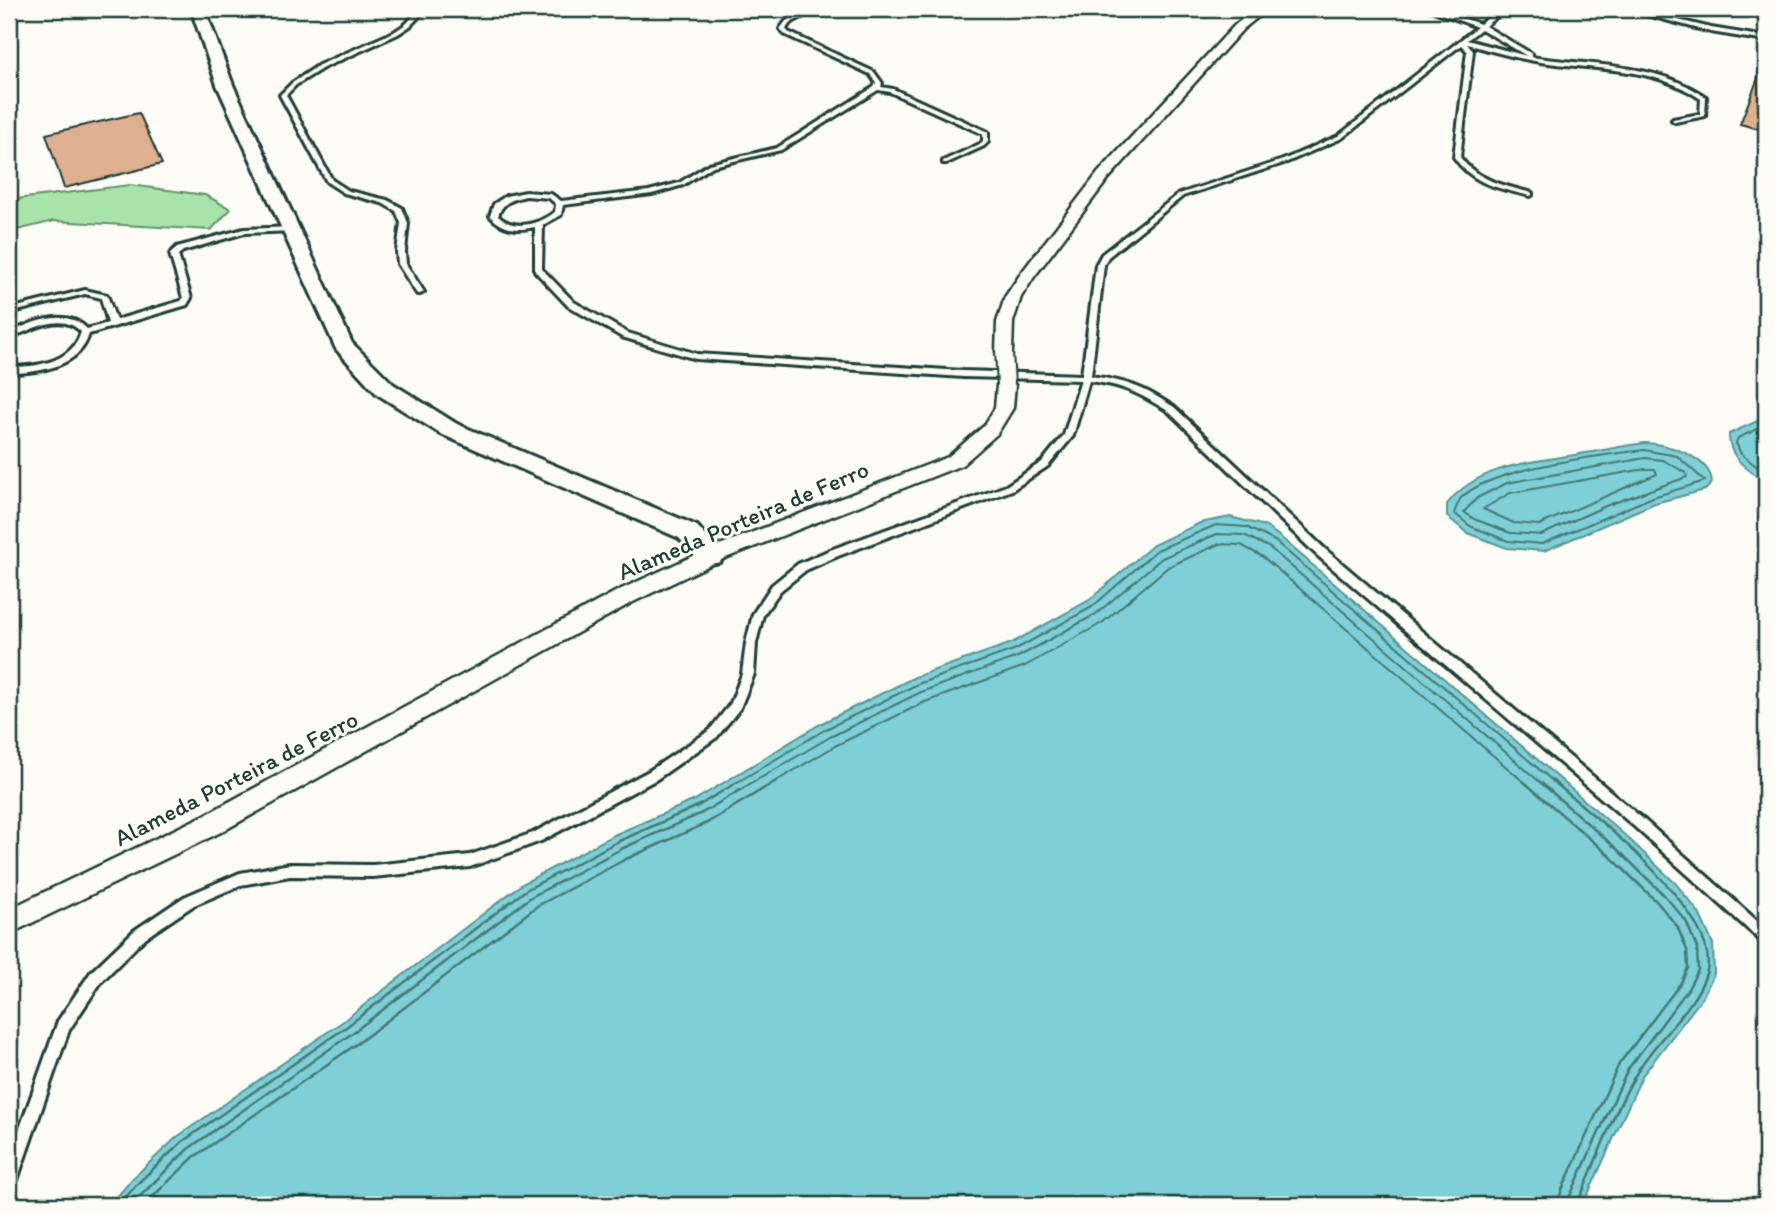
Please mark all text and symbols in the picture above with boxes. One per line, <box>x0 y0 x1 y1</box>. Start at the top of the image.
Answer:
street label: Alameda Porteira de Ferro <box>613 454 873 586</box>
street label: Alameda Porteira de Ferro <box>109 704 363 852</box>

